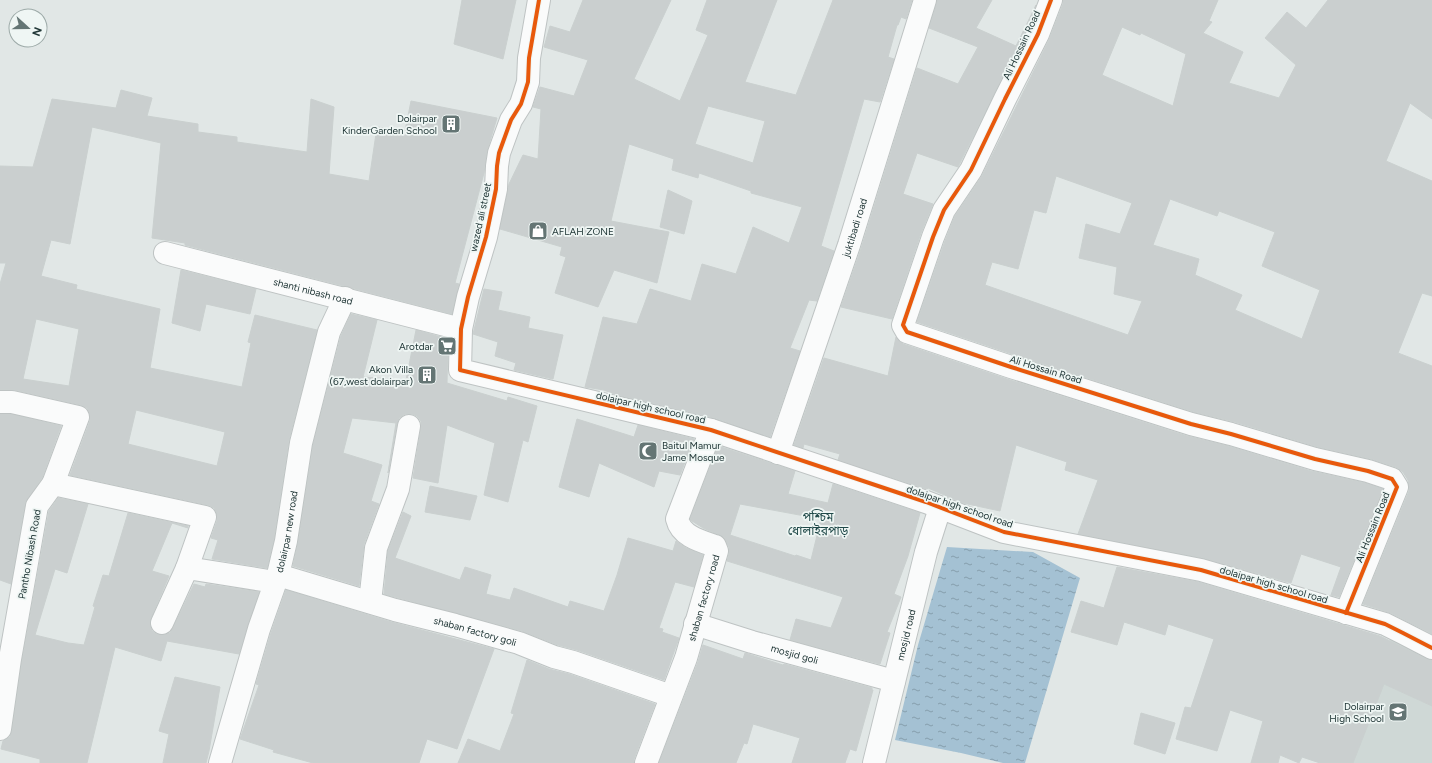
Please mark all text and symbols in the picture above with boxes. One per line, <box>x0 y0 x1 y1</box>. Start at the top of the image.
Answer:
north arrow <box>8 8 48 48</box>
street label: Ali Hossain Road <box>1000 8 1043 82</box>
text: N <box>29 25 44 38</box>
place label: Dolairpar KinderGarden School <box>342 112 438 137</box>
building icon: Dolairpar KinderGarden School <box>440 113 462 135</box>
street label: wazed ali street <box>467 181 494 253</box>
street label: juktibadi road <box>839 197 870 260</box>
shop icon: AFLAH ZONE <box>527 220 549 242</box>
place label: AFLAH ZONE <box>552 225 614 238</box>
street label: shanti nibash road <box>272 275 354 308</box>
supermarket icon: Arotdar <box>436 335 458 357</box>
place label: Arotdar <box>399 340 434 353</box>
street label: Ali Hossain Road <box>1008 352 1084 387</box>
place label: Akon Villa (67,west dolairpar) <box>330 363 413 388</box>
building icon: Akon Villa (67,west dolairpar) <box>416 364 438 386</box>
street label: dolaipar high school road <box>595 389 707 426</box>
place label: Baitul Mamur Jame Mosque <box>662 439 725 464</box>
mosque icon: Baitul Mamur Jame Mosque <box>637 440 659 462</box>
street label: dolaipar high school road <box>905 482 1015 531</box>
street label: dolairpar new road <box>273 490 301 574</box>
street label: Ali Hossain Road <box>1352 490 1393 564</box>
street label: Pantho Nibash Road <box>15 508 44 600</box>
district label: পশ্চিম ধোলাইরপাড় <box>788 509 849 538</box>
street label: shaban factory road <box>685 553 723 643</box>
street label: dolaipar high school road <box>1218 563 1330 606</box>
street label: mosjid road <box>893 608 919 662</box>
street label: shaban factory goli <box>432 614 518 649</box>
street label: mosjid goli <box>769 641 820 667</box>
place label: Dolairpar High School <box>1329 700 1385 725</box>
school or university icon: Dolairpar High School <box>1387 701 1409 723</box>

